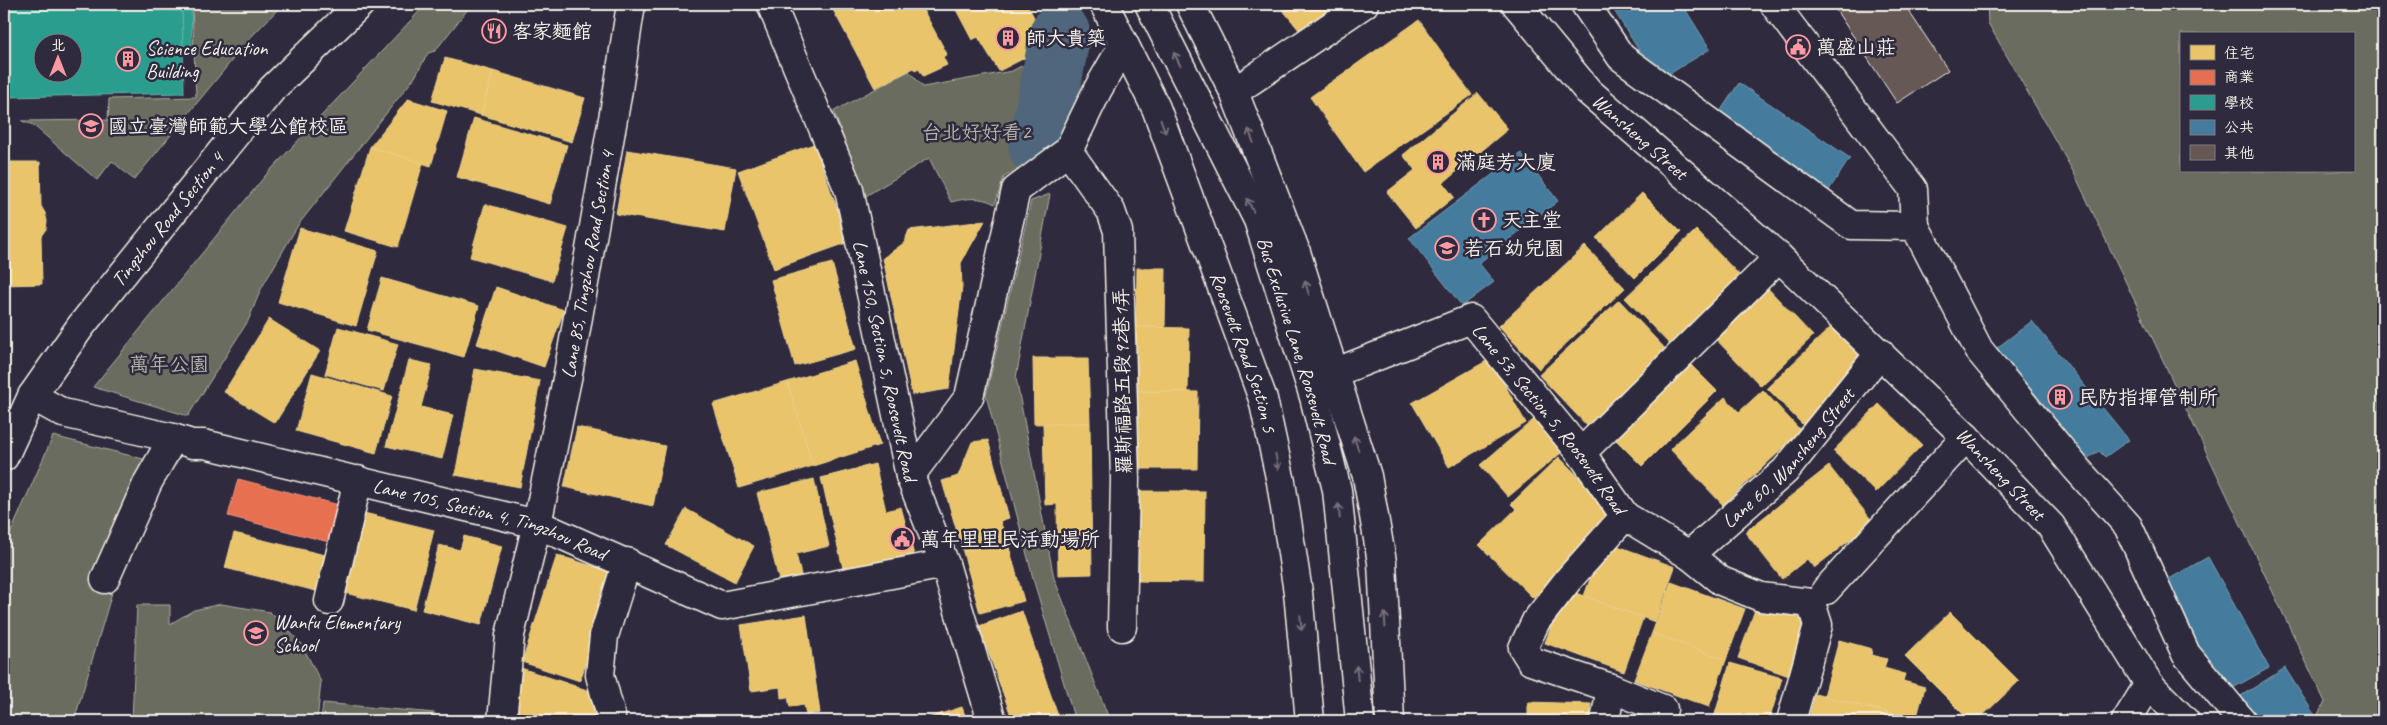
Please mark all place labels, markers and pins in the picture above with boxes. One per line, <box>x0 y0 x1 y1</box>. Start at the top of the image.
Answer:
restaurant icon: 客家麵館 <box>481 18 507 44</box>
place label: 客家麵館 <box>512 19 592 44</box>
building icon: 師大貴築 <box>995 25 1021 51</box>
place label: 師大貴築 <box>1026 26 1106 51</box>
public building icon: 萬盛山莊 <box>1785 34 1811 60</box>
place label: 萬盛山莊 <box>1816 35 1896 60</box>
place label: Science Education Building <box>146 36 269 84</box>
building icon: Science Education Building <box>115 46 141 72</box>
school or university icon: 國立臺灣師範大學公館校區 <box>78 113 104 139</box>
place label: 國立臺灣師範大學公館校區 <box>108 114 348 139</box>
building icon: 滿庭芳大廈 <box>1425 149 1451 175</box>
place label: 滿庭芳大廈 <box>1456 150 1556 175</box>
church icon: 天主堂 <box>1471 207 1497 233</box>
place label: 天主堂 <box>1502 208 1562 233</box>
school or university icon: 若石幼兒園 <box>1434 235 1460 261</box>
place label: 若石幼兒園 <box>1464 236 1564 261</box>
building icon: 民防指揮管制所 <box>2047 384 2073 410</box>
place label: 民防指揮管制所 <box>2078 385 2218 410</box>
public building icon: 萬年里里民活動場所 <box>889 526 915 552</box>
place label: 萬年里里民活動場所 <box>920 527 1100 552</box>
place label: Wanfu Elementary School <box>274 610 401 658</box>
school or university icon: Wanfu Elementary School <box>243 620 269 646</box>

